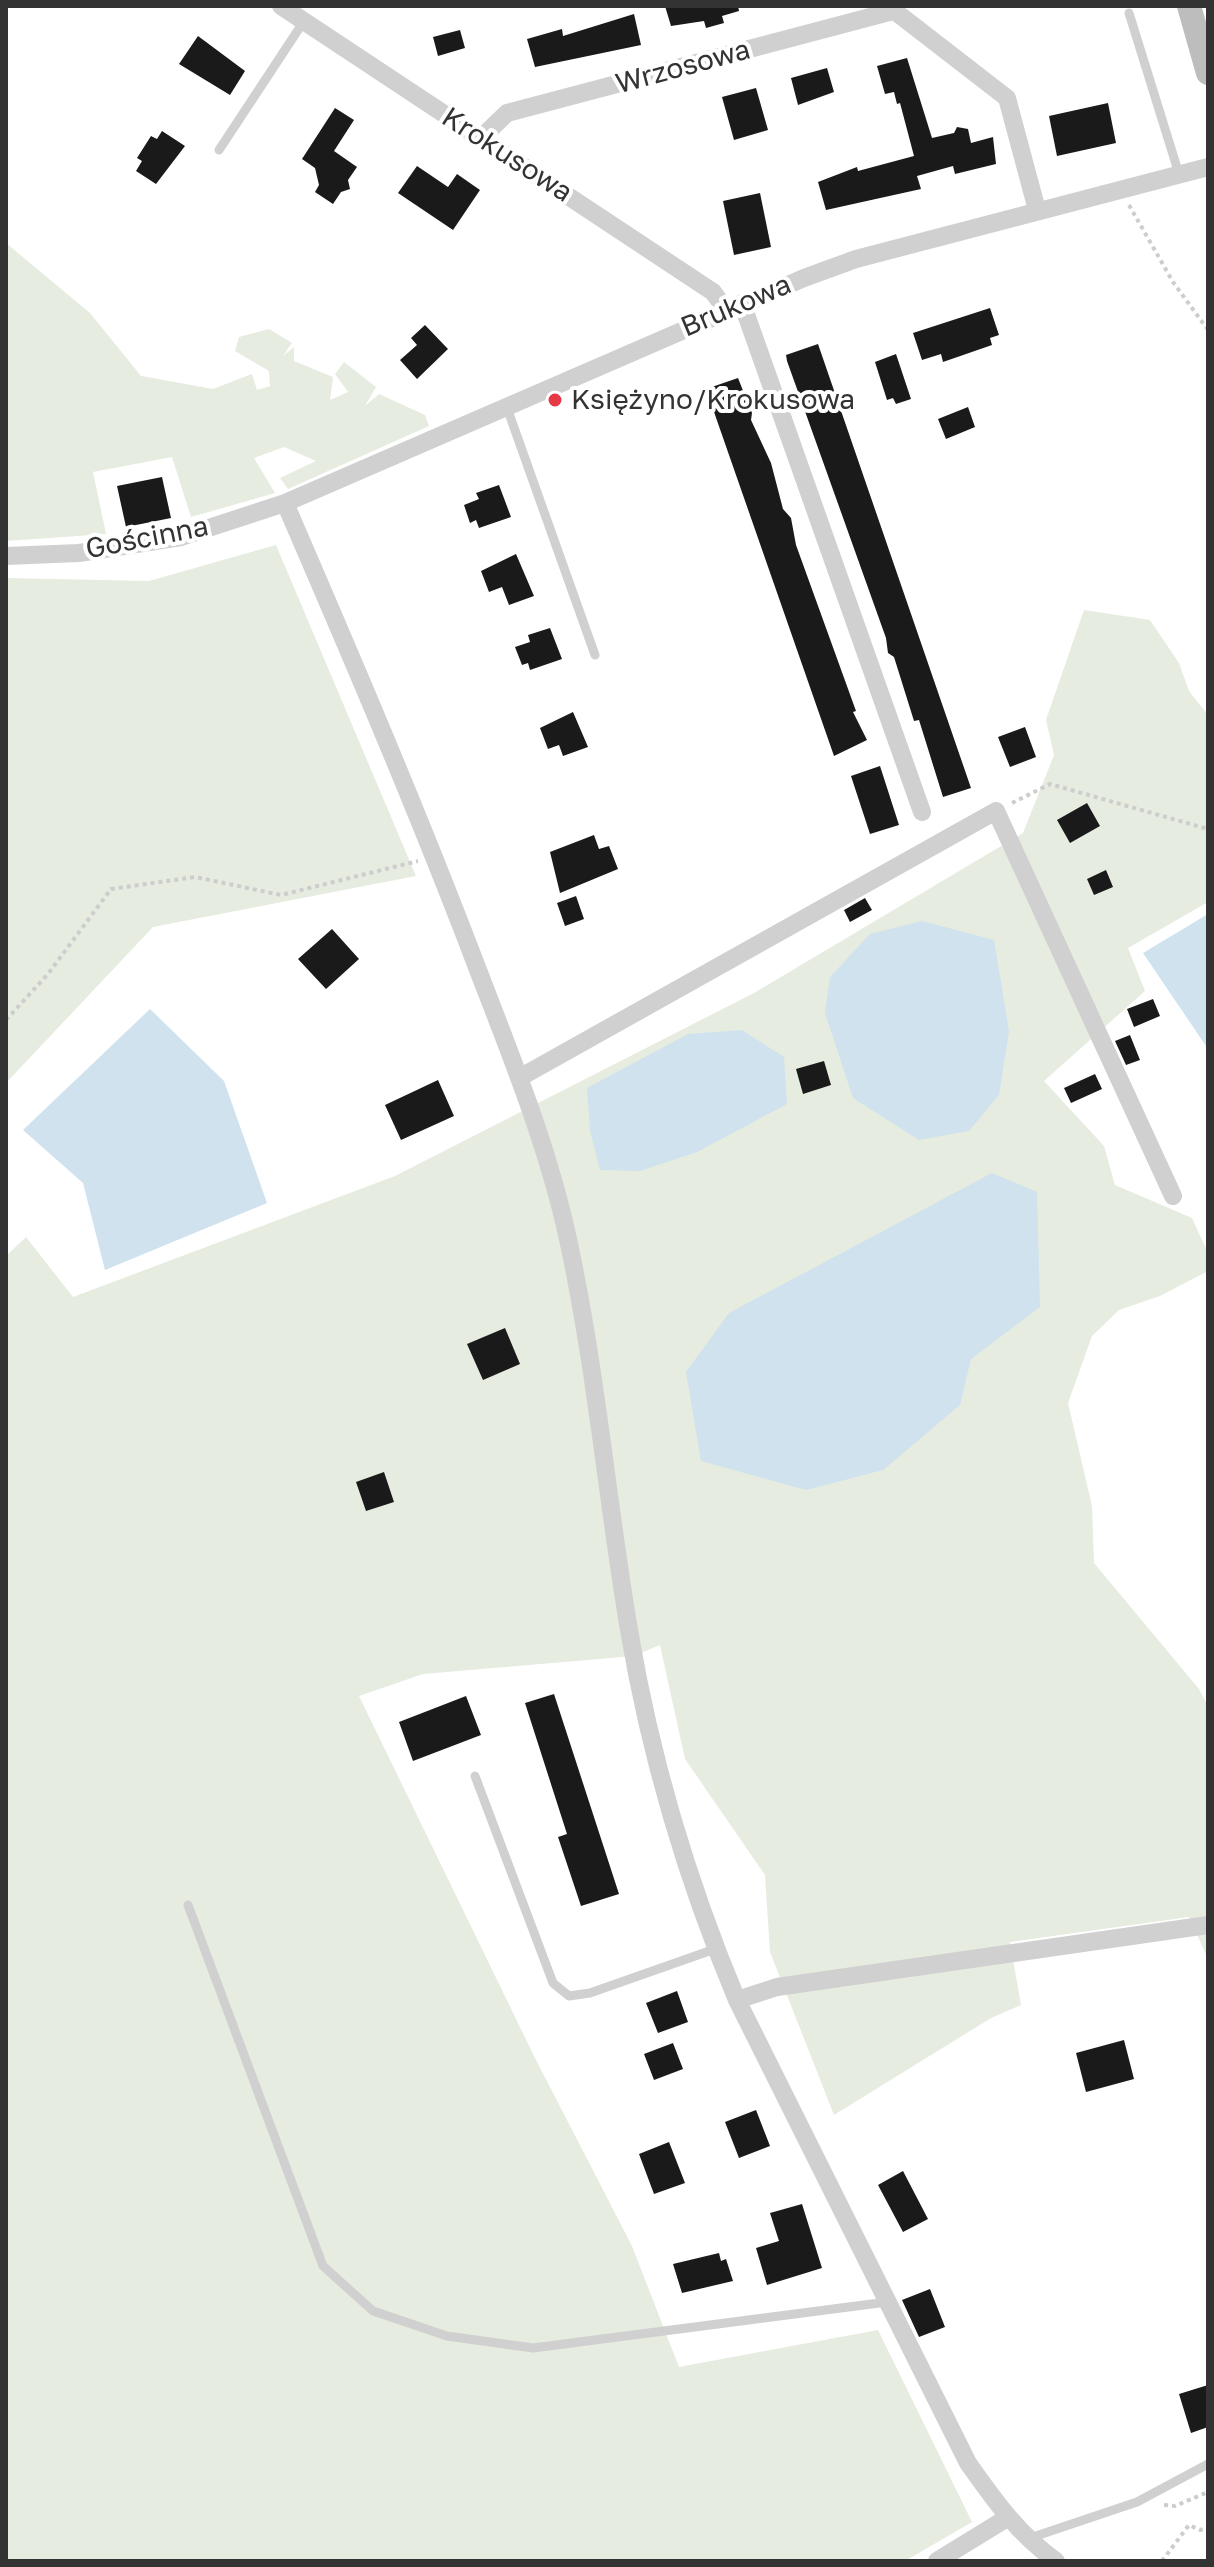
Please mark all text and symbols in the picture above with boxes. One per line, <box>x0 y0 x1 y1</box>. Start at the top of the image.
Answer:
street label: Wrzosowa <box>612 33 754 101</box>
street label: Krokusowa <box>435 100 579 210</box>
street label: Brukowa <box>676 268 796 344</box>
place label: Księżyno/Krokusowa <box>571 383 855 417</box>
marker: Księżyno/Krokusowa <box>546 391 564 409</box>
street label: Gościnna <box>83 510 211 566</box>

